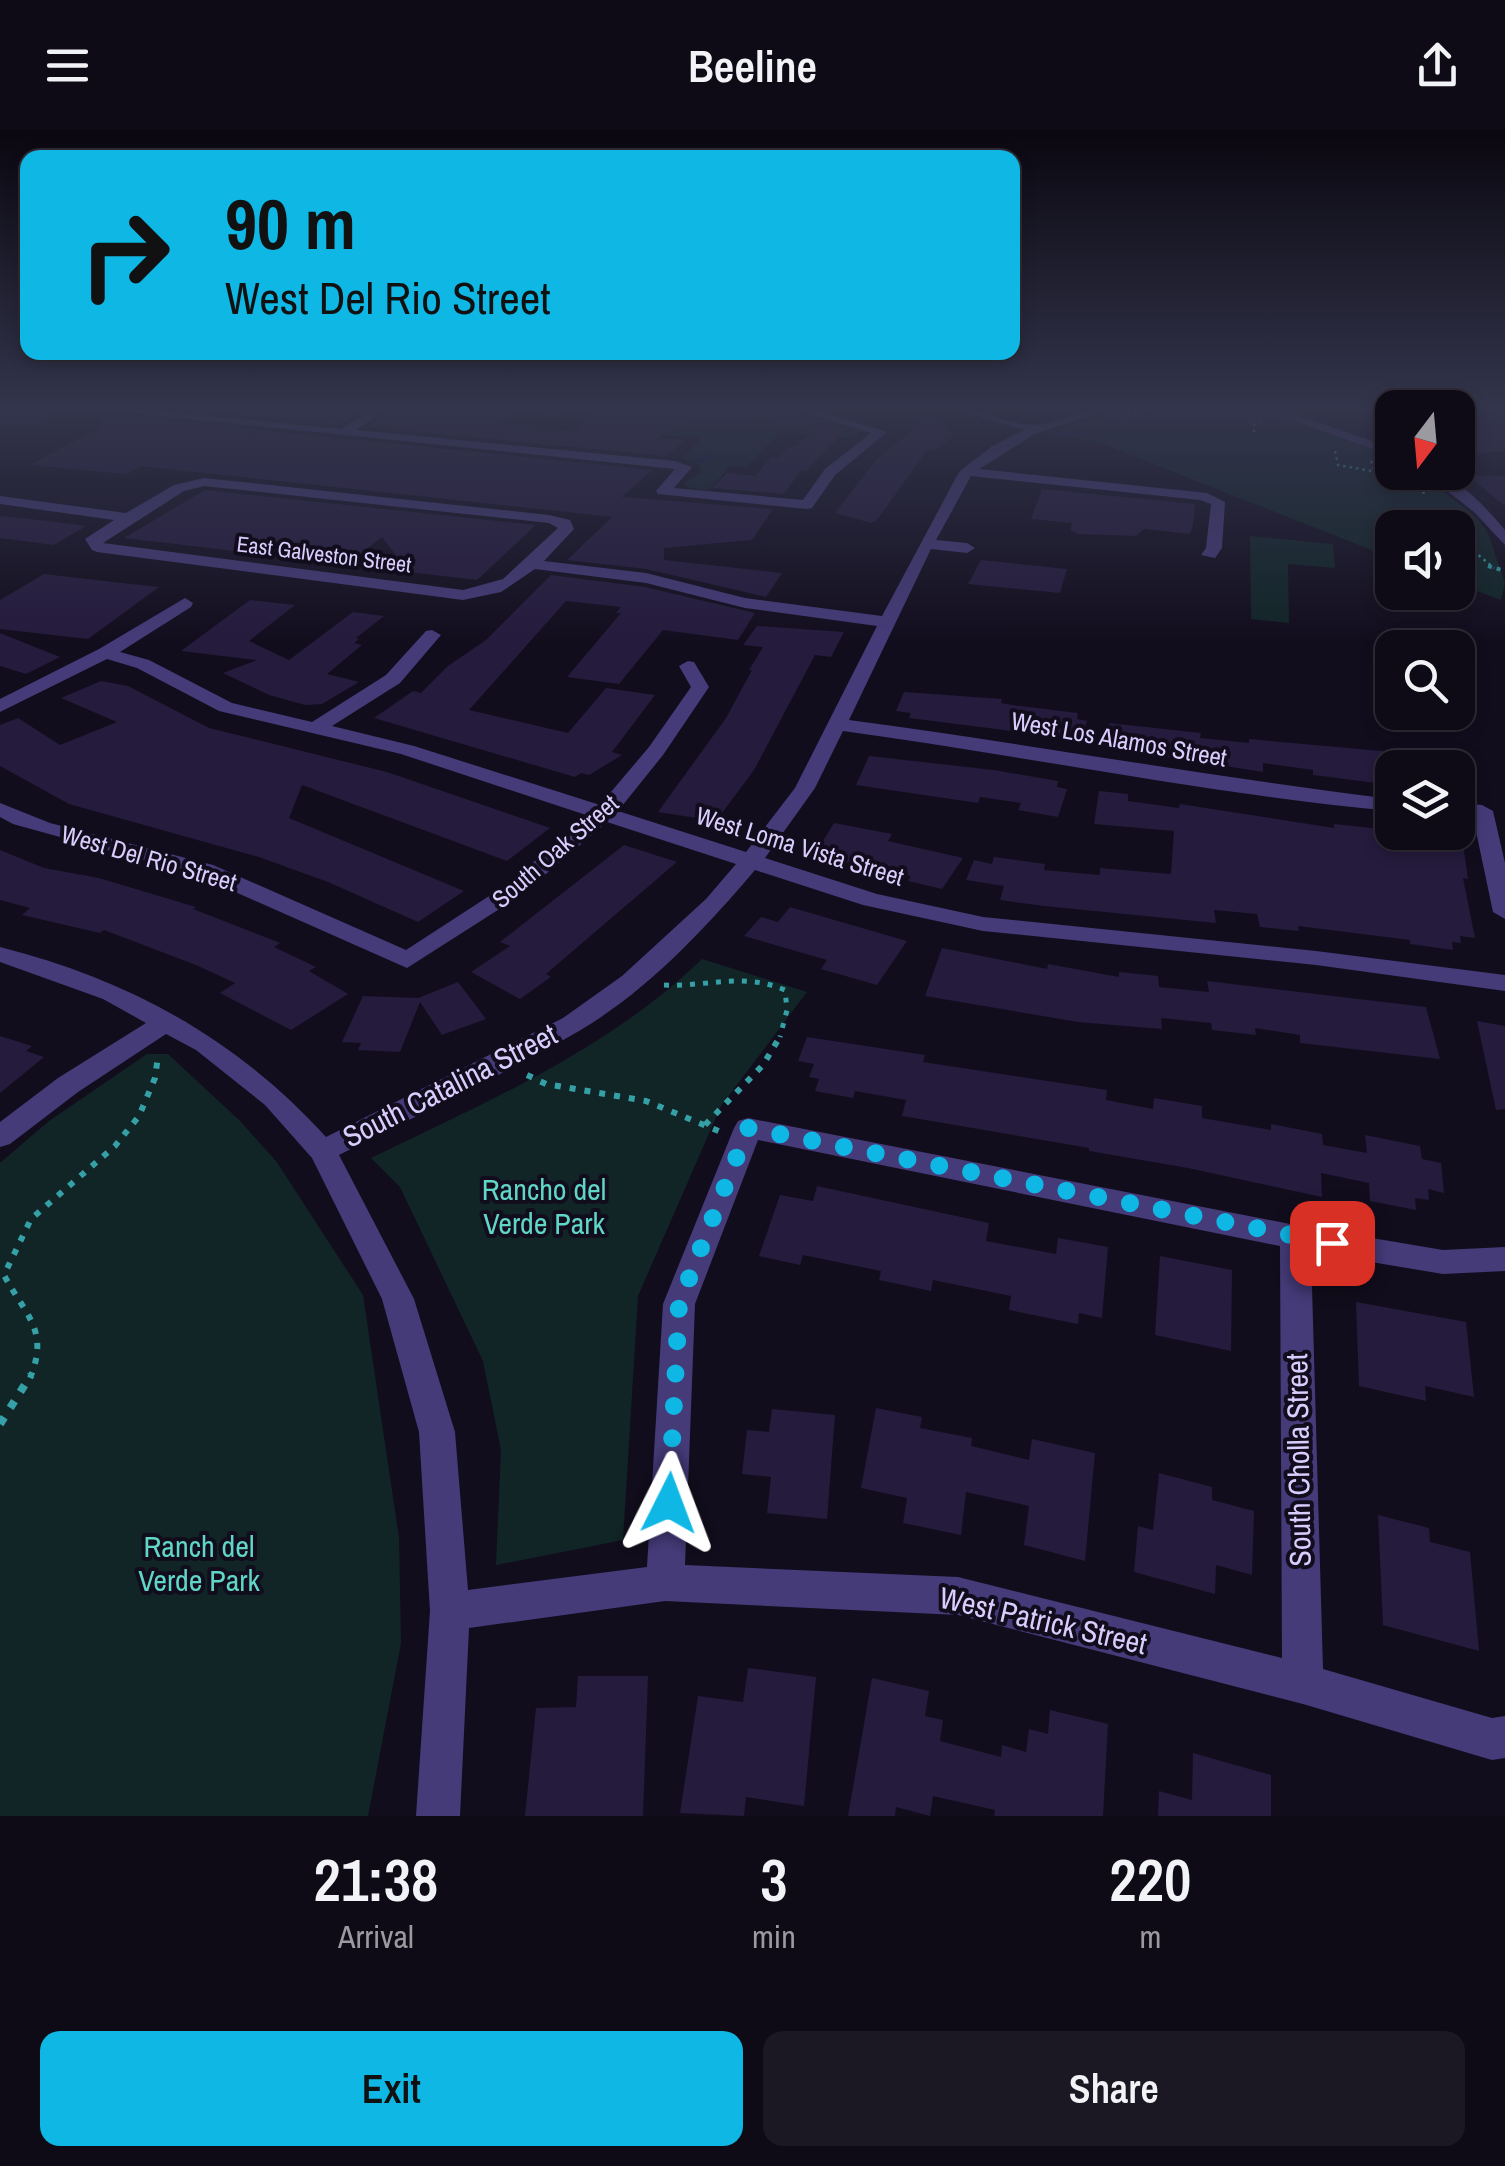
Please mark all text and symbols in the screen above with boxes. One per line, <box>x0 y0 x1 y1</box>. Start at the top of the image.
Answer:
text: Beeline <box>688 35 817 96</box>
icon: menu <box>40 38 95 93</box>
icon: share <box>1410 38 1465 93</box>
text: 90 m <box>225 177 356 271</box>
icon: right <box>60 190 190 320</box>
text: West Del Rio Street <box>225 267 550 328</box>
north arrow <box>1375 390 1475 490</box>
map controls <box>1375 390 1475 850</box>
button: sound <box>1375 510 1475 610</box>
street label: East Galveston Street <box>235 528 413 580</box>
button: search <box>1375 630 1475 730</box>
street label: West Los Alamos Street <box>1008 703 1230 775</box>
button: layers <box>1375 750 1475 850</box>
street label: South Oak Street <box>484 786 626 915</box>
street label: West Loma Vista Street <box>692 798 908 894</box>
street label: West Del Rio Street <box>57 817 241 899</box>
street label: South Catalina Street <box>336 1014 564 1156</box>
park label: Rancho del Verde Park <box>482 1169 606 1243</box>
pin <box>1290 1201 1375 1286</box>
icon: arrive <box>1305 1216 1360 1271</box>
street label: South Cholla Street <box>1276 1353 1320 1567</box>
position arrow <box>617 1451 721 1555</box>
park label: Ranch del Verde Park <box>138 1526 261 1600</box>
street label: West Patrick Street <box>936 1577 1151 1663</box>
text: 21:38 <box>314 1839 438 1920</box>
text: 3 <box>760 1839 788 1920</box>
text: 220 <box>1109 1839 1191 1920</box>
text: Arrival <box>338 1915 414 1958</box>
text: min <box>752 1915 796 1958</box>
text: m <box>1139 1915 1161 1958</box>
button: Exit <box>40 2031 743 2146</box>
button: Share <box>763 2031 1465 2146</box>

